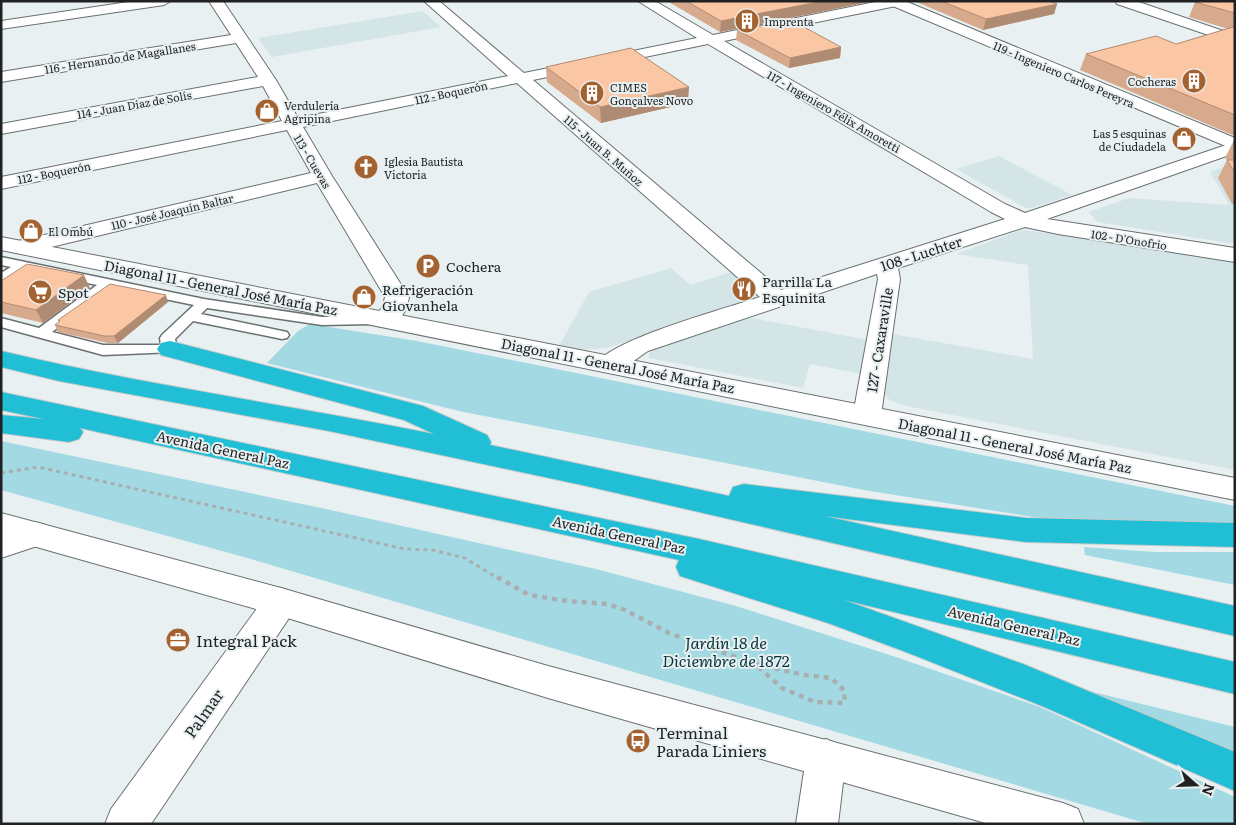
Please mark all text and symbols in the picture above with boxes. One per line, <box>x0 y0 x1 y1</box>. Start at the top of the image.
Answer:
building icon: Imprenta <box>734 8 760 34</box>
place label: Imprenta <box>764 13 814 29</box>
street label: 116 - Hernando de Magallanes <box>43 37 197 77</box>
street label: 119 - Ingeniero Carlos Pereyra <box>991 37 1137 111</box>
street label: 117 - Ingeniero Félix Amoretti <box>764 66 904 156</box>
building icon: Cocheras <box>1181 68 1207 94</box>
place label: Cocheras <box>1128 73 1176 89</box>
street label: 112 - Boquerón <box>413 76 489 108</box>
place label: CIMES Gonçalves Novo <box>610 79 693 108</box>
building icon: CIMES Gonçalves Novo <box>579 80 605 106</box>
street label: 114 - Juan Díaz de Solís <box>75 86 193 122</box>
place label: Verdulería Agripina <box>284 97 339 126</box>
shop icon: Verdulería Agripina <box>254 98 280 124</box>
street label: 115 - Juan B. Muñoz <box>561 111 648 189</box>
place label: Las 5 esquinas de Ciudadela <box>1092 125 1166 154</box>
shop icon: Las 5 esquinas de Ciudadela <box>1171 126 1197 152</box>
street label: 113 - Cuevas <box>291 131 335 191</box>
place label: Iglesia Bautista Victoria <box>384 153 463 182</box>
church icon: Iglesia Bautista Victoria <box>353 154 379 180</box>
street label: 112 - Boquerón <box>16 157 92 187</box>
street label: 110 - José Joaquín Baltar <box>109 189 236 233</box>
shop icon: El Ombú <box>18 218 44 244</box>
place label: El Ombú <box>48 223 93 239</box>
street label: 102 - D'Onofrio <box>1090 225 1168 253</box>
street label: 108 - Luchter <box>878 230 965 276</box>
parking icon: Cochera <box>415 253 441 279</box>
street label: Diagonal 11 - General José María Paz <box>102 255 340 320</box>
place label: Cochera <box>446 256 502 276</box>
place label: Parrilla La Esquinita <box>762 271 832 307</box>
restaurant icon: Parrilla La Esquinita <box>731 276 757 302</box>
supermarket icon: Spot <box>27 279 53 305</box>
place label: Refrigeración Giovanhela <box>382 279 473 315</box>
place label: Spot <box>58 282 89 302</box>
shop icon: Refrigeración Giovanhela <box>351 284 377 310</box>
street label: 127 - Caxaraville <box>861 286 897 394</box>
street label: Diagonal 11 - General José María Paz <box>499 333 737 398</box>
street label: Diagonal 11 - General José María Paz <box>896 413 1134 478</box>
street label: Avenida General Paz <box>155 425 291 473</box>
street label: Avenida General Paz <box>551 510 687 558</box>
street label: Avenida General Paz <box>946 600 1082 650</box>
office icon: Integral Pack <box>165 627 191 653</box>
place label: Integral Pack <box>196 628 297 652</box>
park label: Jardín 18 de Diciembre de 1872 <box>662 630 790 672</box>
street label: Palmar <box>177 683 229 742</box>
place label: Terminal Parada Liniers <box>656 720 766 762</box>
bus stop icon: Terminal Parada Liniers <box>625 728 651 754</box>
north arrow <box>1171 760 1221 810</box>
text: N <box>1198 781 1221 799</box>

